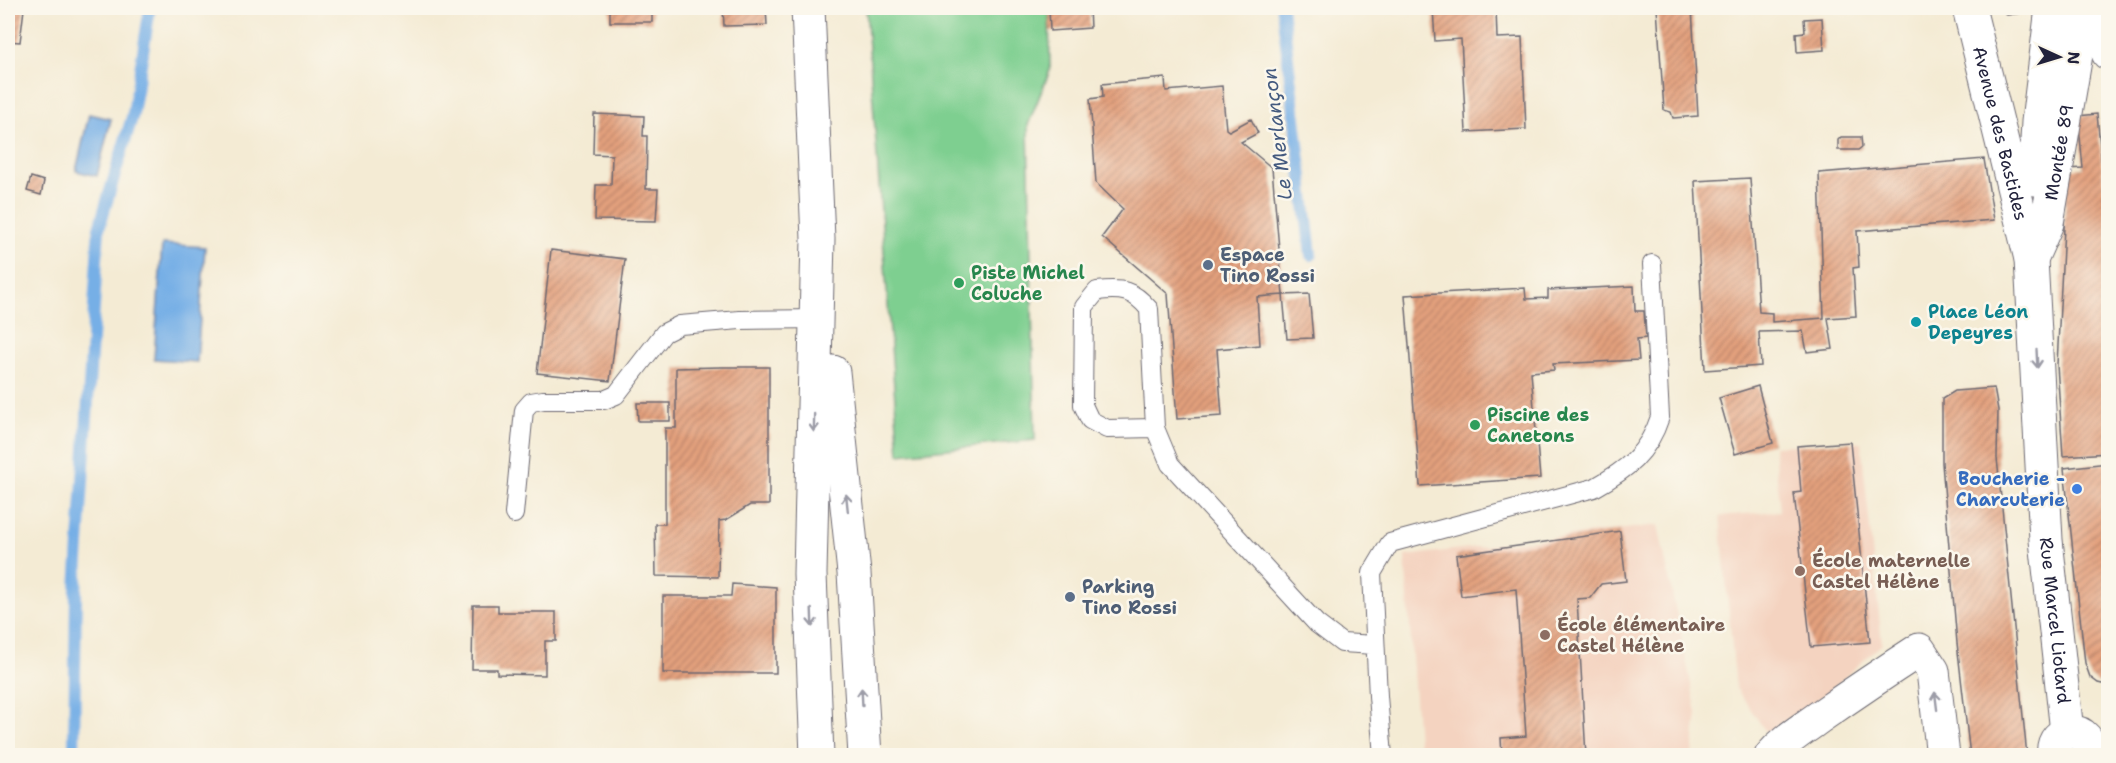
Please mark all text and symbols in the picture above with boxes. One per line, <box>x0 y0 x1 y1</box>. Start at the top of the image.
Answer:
north arrow <box>2029 27 2089 87</box>
street label: Avenue des Bastides <box>1967 44 2033 223</box>
text: N <box>2063 51 2084 65</box>
water label: Le Merlançon <box>1256 66 1298 202</box>
street label: Montée 89 <box>2039 103 2079 202</box>
place label: Espace Tino Rossi <box>1220 243 1315 288</box>
marker: Espace Tino Rossi <box>1201 258 1215 272</box>
place label: Piste Michel Coluche <box>971 261 1085 306</box>
marker: Piste Michel Coluche <box>952 276 966 290</box>
place label: Place Léon Depeyres <box>1928 300 2028 345</box>
marker: Place Léon Depeyres <box>1909 315 1923 329</box>
one-way arrow <box>2031 349 2042 369</box>
place label: Piscine des Canetons <box>1487 403 1589 448</box>
one-way arrow <box>808 413 820 433</box>
marker: Piscine des Canetons <box>1468 418 1482 432</box>
place label: Boucherie - Charcuterie <box>1956 467 2065 512</box>
marker: Boucherie - Charcuterie <box>2070 482 2084 496</box>
one-way arrow <box>841 493 852 513</box>
street label: Rue Marcel Liotard <box>2034 536 2076 705</box>
place label: École maternelle Castel Hélène <box>1812 547 1971 594</box>
marker: École maternelle Castel Hélène <box>1793 564 1807 578</box>
place label: Parking Tino Rossi <box>1082 575 1177 620</box>
marker: Parking Tino Rossi <box>1063 590 1077 604</box>
one-way arrow <box>807 608 818 628</box>
place label: École élémentaire Castel Hélène <box>1557 611 1726 658</box>
marker: École élémentaire Castel Hélène <box>1538 628 1552 642</box>
one-way arrow <box>856 688 867 708</box>
one-way arrow <box>1931 691 1942 711</box>

